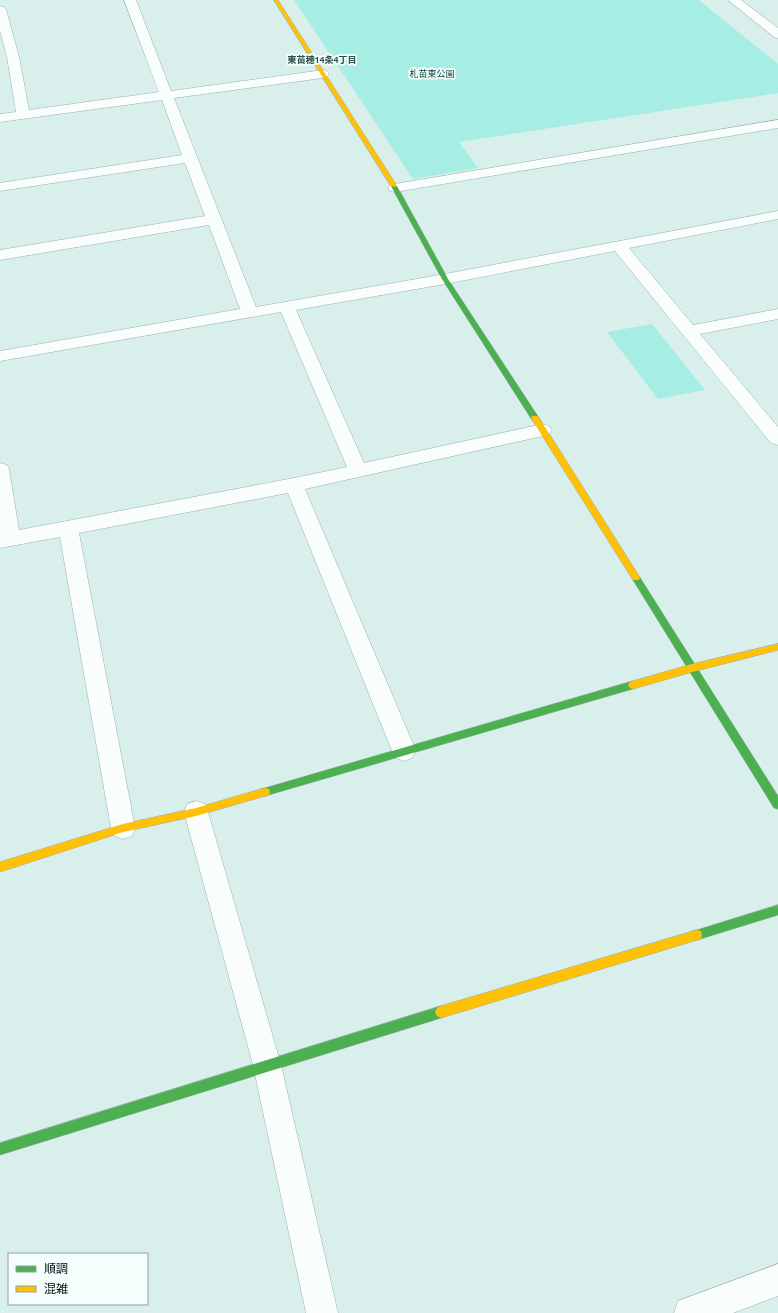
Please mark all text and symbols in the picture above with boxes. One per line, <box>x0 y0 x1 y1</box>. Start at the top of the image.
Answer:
district label: 東苗穂14条4丁目 <box>287 55 357 65</box>
park label: 札苗東公園 <box>409 69 455 79</box>
legend <box>8 1253 148 1305</box>
text: 順調 <box>44 1262 68 1275</box>
text: 混雑 <box>44 1282 68 1295</box>

